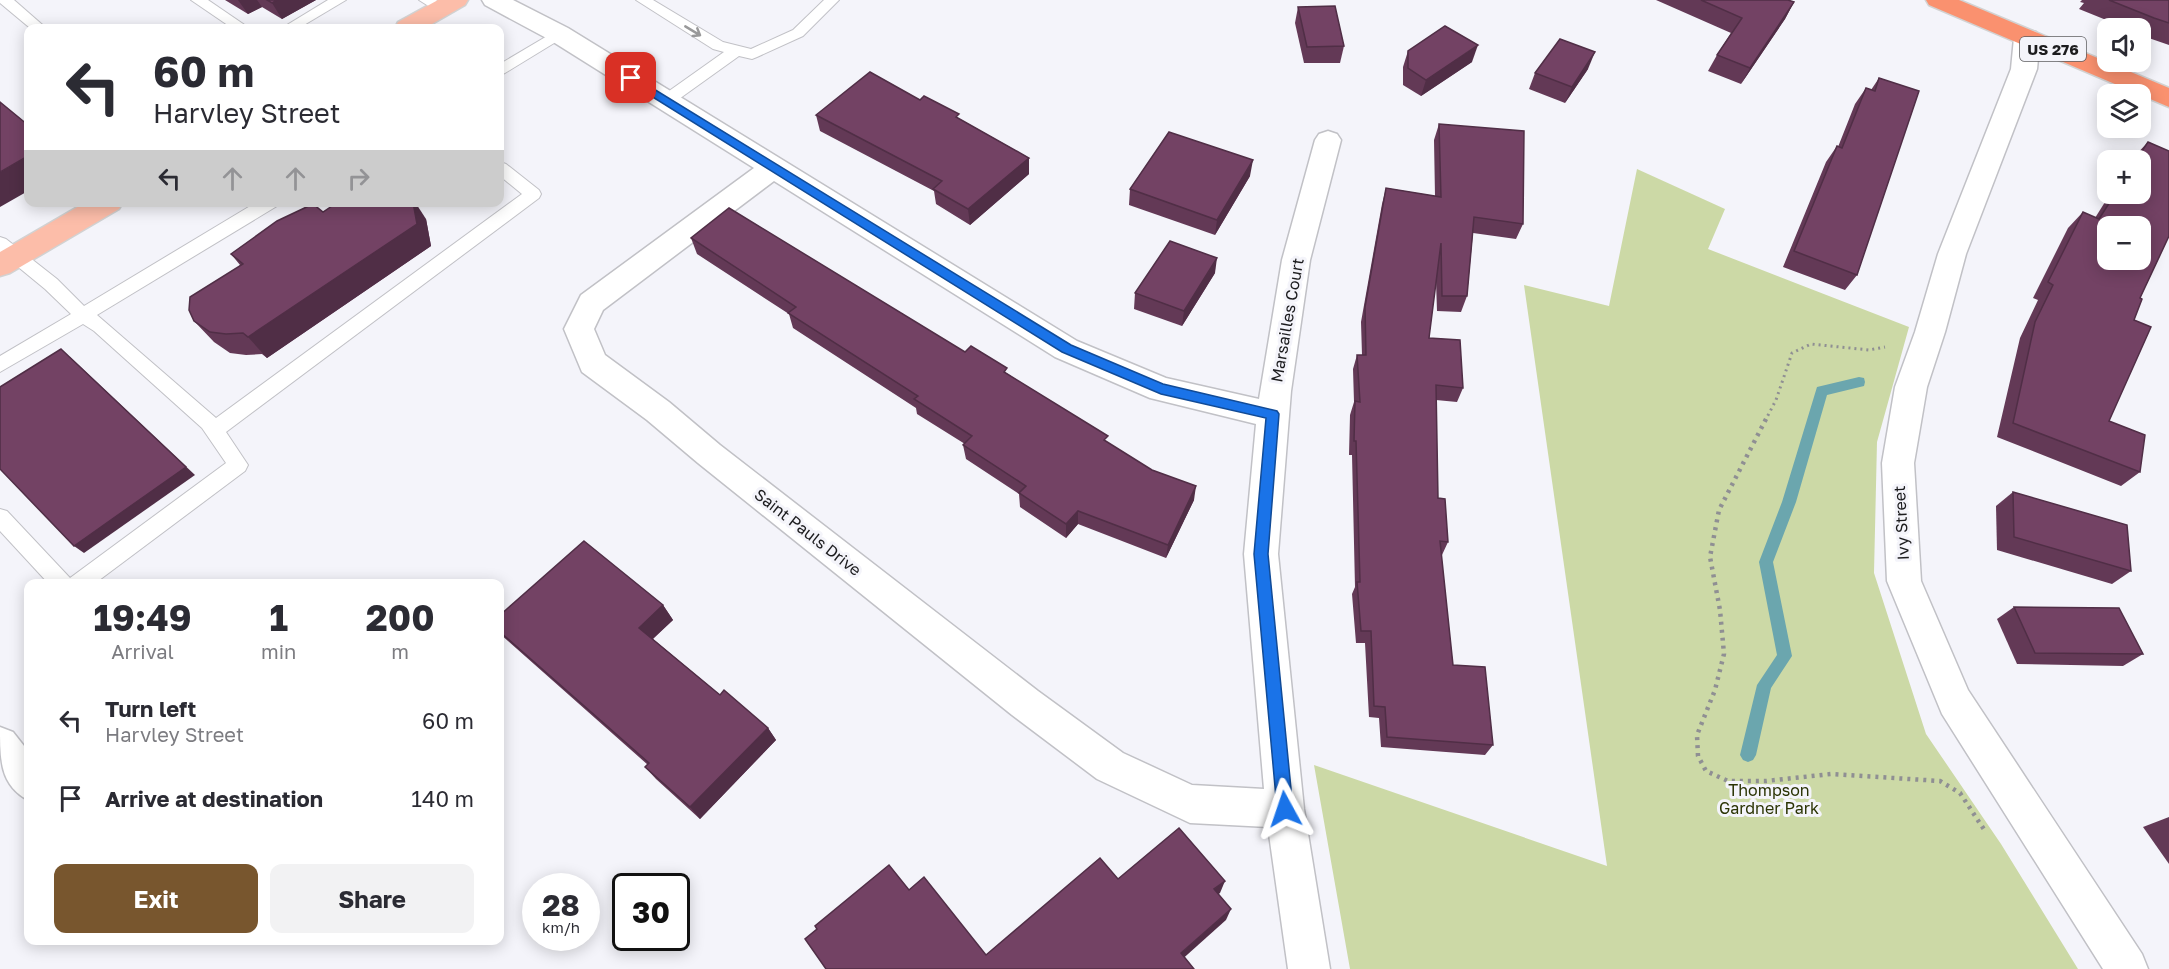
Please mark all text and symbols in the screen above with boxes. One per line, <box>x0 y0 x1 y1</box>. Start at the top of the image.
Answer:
map controls <box>2097 18 2151 270</box>
button: sound <box>2097 18 2151 72</box>
one-way arrow <box>684 25 701 37</box>
road number: US 276 <box>2020 37 2086 61</box>
text: 60 m <box>153 46 254 96</box>
icon: left <box>54 48 132 126</box>
pin <box>605 52 656 103</box>
icon: arrive <box>614 61 647 94</box>
button: layers <box>2097 84 2151 138</box>
text: Harvley Street <box>153 97 341 129</box>
button: + <box>2097 150 2151 204</box>
icon: left <box>153 162 186 195</box>
icon: ahead <box>216 162 249 195</box>
icon: ahead <box>279 162 312 195</box>
icon: right <box>342 162 375 195</box>
button: − <box>2097 216 2151 270</box>
street label: Marsailles Court <box>1266 256 1308 384</box>
street label: Saint Pauls Drive <box>751 484 865 580</box>
street label: Ivy Street <box>1889 485 1913 561</box>
text: 19:49 <box>93 596 192 639</box>
text: 1 <box>269 596 288 639</box>
text: 200 <box>366 596 435 639</box>
text: Arrival <box>111 639 174 663</box>
text: min <box>261 639 296 663</box>
text: m <box>391 639 409 663</box>
text: Turn left <box>105 695 196 722</box>
icon: left <box>54 704 87 737</box>
text: 60 m <box>422 707 474 734</box>
text: Harvley Street <box>105 722 244 746</box>
position arrow <box>1253 777 1317 841</box>
park label: Thompson Gardner Park <box>1719 780 1819 818</box>
icon: arrive <box>54 782 87 815</box>
text: Arrive at destination <box>105 785 323 812</box>
text: 140 m <box>411 785 474 812</box>
button: Exit <box>54 864 258 933</box>
button: Share <box>270 864 474 933</box>
speed limit sign: 30 <box>612 873 690 951</box>
text: 28 <box>542 887 580 923</box>
text: km/h <box>542 918 580 936</box>

